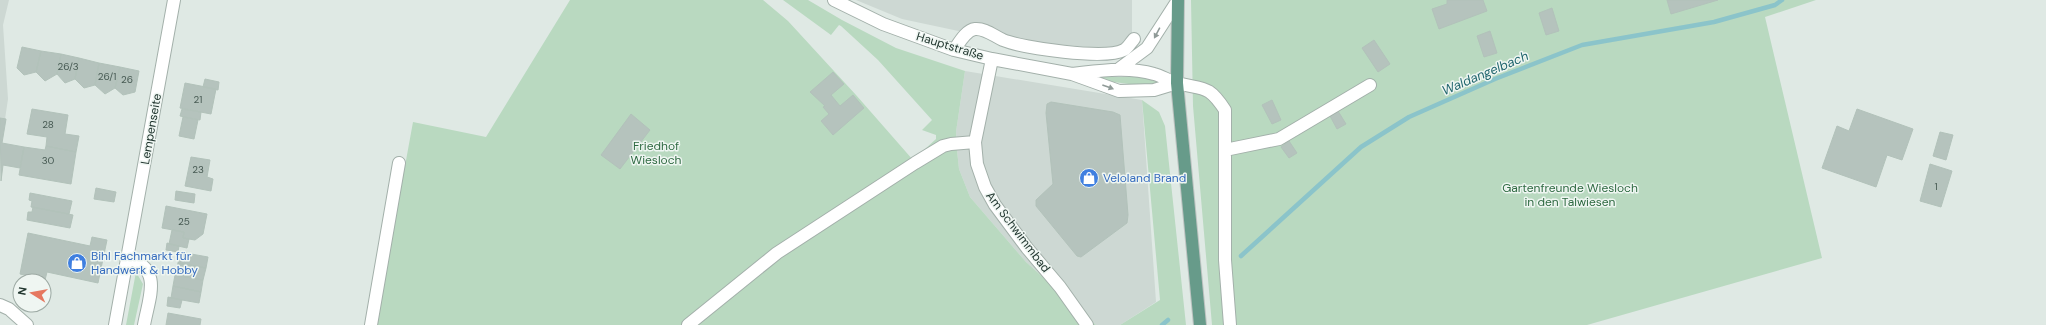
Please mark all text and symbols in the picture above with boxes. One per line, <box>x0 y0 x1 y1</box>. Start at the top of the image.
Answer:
one-way arrow <box>1154 27 1161 39</box>
street label: Hauptstraße <box>914 28 986 64</box>
water label: Waldangelbach <box>1439 47 1531 99</box>
house number: 26/3 <box>57 60 79 73</box>
house number: 26/1 <box>98 70 116 83</box>
house number: 26 <box>121 73 133 86</box>
one-way arrow <box>1103 84 1115 90</box>
street label: Lempenseite <box>137 92 165 166</box>
house number: 21 <box>194 93 202 106</box>
house number: 28 <box>42 118 54 131</box>
park label: Friedhof Wiesloch <box>631 138 682 168</box>
house number: 30 <box>42 154 55 167</box>
house number: 23 <box>192 163 204 176</box>
shop icon: Veloland Brand <box>1078 167 1100 189</box>
place label: Veloland Brand <box>1103 170 1186 186</box>
park label: Gartenfreunde Wiesloch in den Talwiesen <box>1502 180 1638 210</box>
house number: 1 <box>1934 180 1938 193</box>
street label: Am Schwimmbad <box>982 188 1054 276</box>
house number: 25 <box>178 215 190 228</box>
place label: Bihl Fachmarkt für Handwerk & Hobby <box>91 248 198 278</box>
shop icon: Bihl Fachmarkt für Handwerk & Hobby <box>66 252 88 274</box>
north arrow <box>12 273 52 313</box>
text: N <box>15 286 30 296</box>

